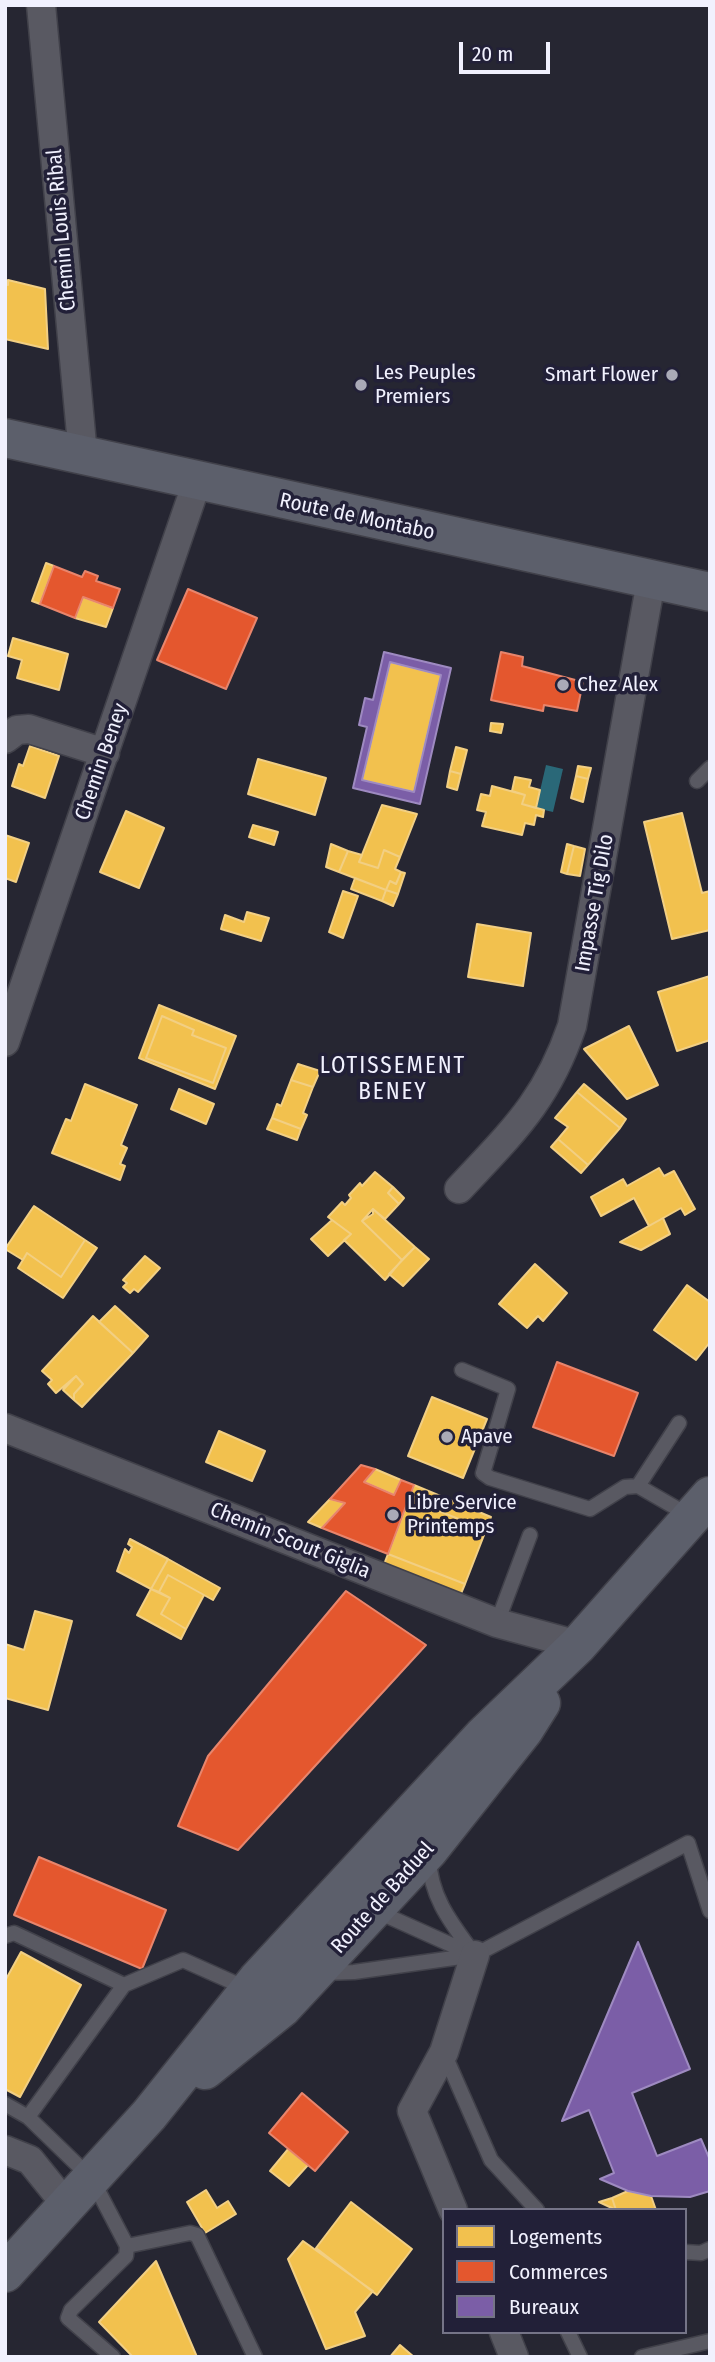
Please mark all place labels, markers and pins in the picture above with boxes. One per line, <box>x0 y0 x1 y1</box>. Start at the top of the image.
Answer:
place label: Les Peuples Premiers <box>375 360 476 410</box>
place label: Smart Flower <box>545 362 658 388</box>
marker: Smart Flower <box>664 367 680 383</box>
marker: Les Peuples Premiers <box>353 377 369 393</box>
place label: Chez Alex <box>577 672 658 698</box>
marker: Chez Alex <box>555 677 571 693</box>
place label: Apave <box>461 1424 513 1450</box>
marker: Apave <box>439 1429 455 1445</box>
place label: Libre Service Printemps <box>407 1490 517 1540</box>
marker: Libre Service Printemps <box>385 1507 401 1523</box>

